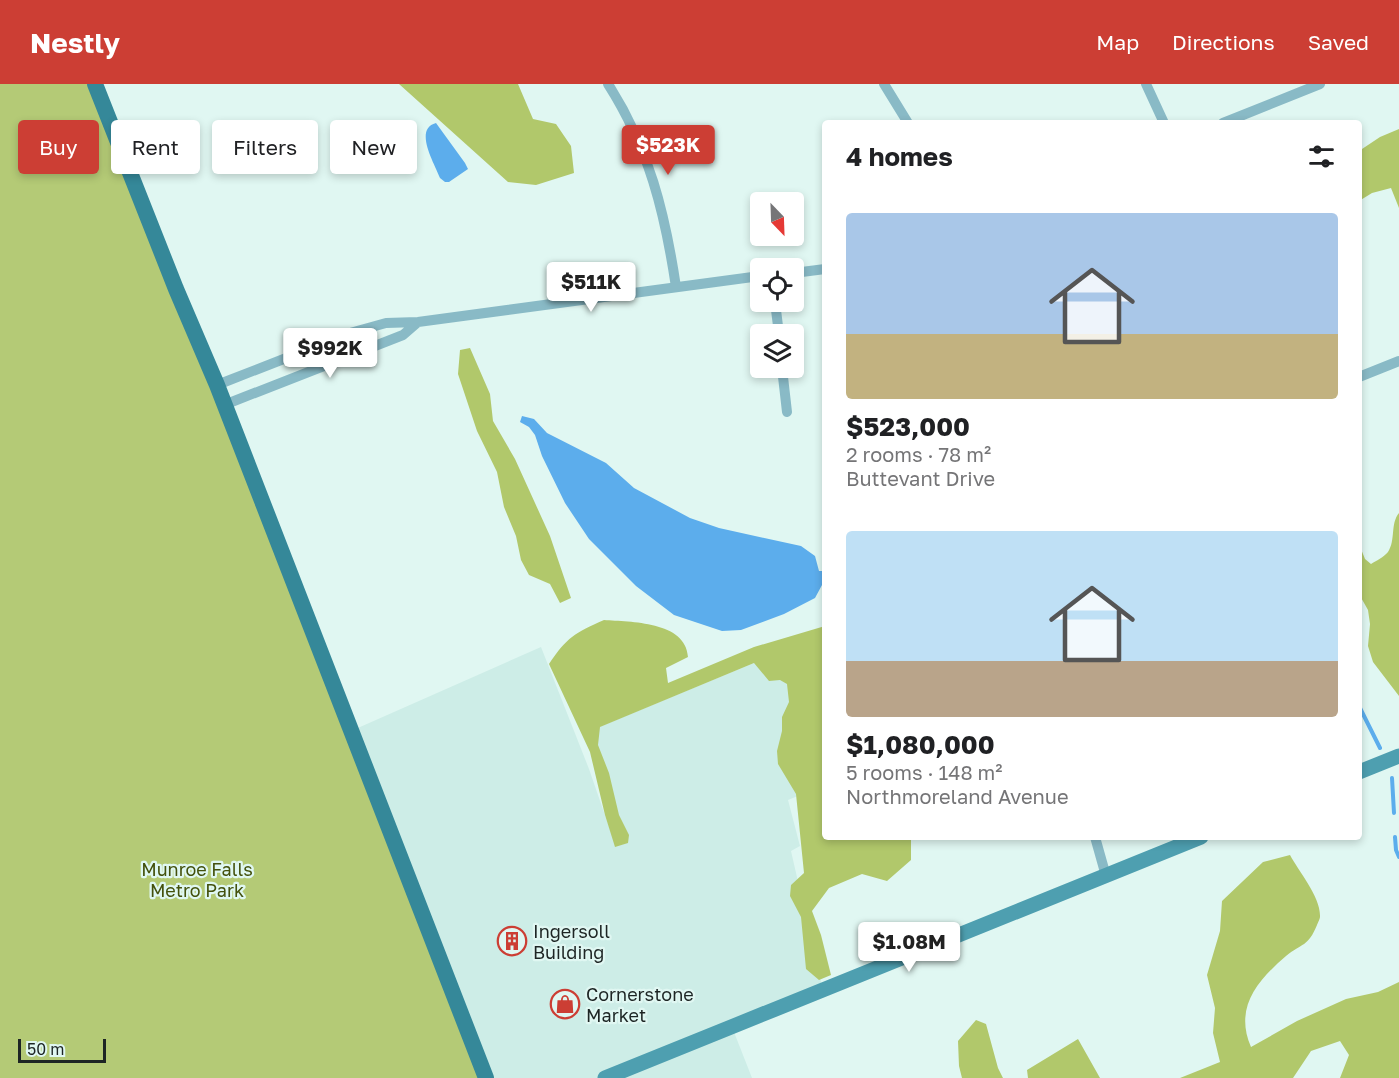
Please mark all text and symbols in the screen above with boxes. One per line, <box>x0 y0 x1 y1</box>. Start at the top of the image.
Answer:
text: Nestly <box>30 26 120 59</box>
text: Map <box>1096 29 1139 55</box>
text: Directions <box>1172 29 1275 55</box>
text: Saved <box>1308 29 1369 55</box>
chip: Buy <box>18 120 99 174</box>
chip: Rent <box>111 120 200 174</box>
chip: Filters <box>212 120 318 174</box>
chip: New <box>330 120 417 174</box>
pin: $523K <box>626 125 710 176</box>
text: $523K <box>636 132 700 156</box>
icon: filters <box>1305 140 1338 173</box>
text: 4 homes <box>846 141 953 172</box>
north arrow <box>750 192 804 246</box>
map controls <box>750 192 804 378</box>
icon: home <box>1038 252 1146 360</box>
button: locate <box>750 258 804 312</box>
pin: $511K <box>549 262 633 313</box>
text: $511K <box>561 269 621 293</box>
button: layers <box>750 324 804 378</box>
pin: $992K <box>288 328 372 379</box>
text: $992K <box>297 335 363 359</box>
text: $523,000 <box>846 411 970 442</box>
text: 2 rooms · 78 m² <box>846 442 991 466</box>
text: Buttevant Drive <box>846 466 995 490</box>
icon: home <box>1038 570 1146 678</box>
text: $1,080,000 <box>846 729 995 760</box>
text: 5 rooms · 148 m² <box>846 760 1003 784</box>
text: Northmoreland Avenue <box>846 784 1069 808</box>
park label: Munroe Falls Metro Park <box>141 858 253 901</box>
place label: Ingersoll Building <box>533 920 610 963</box>
pin: $1.08M <box>860 922 958 973</box>
building icon: Ingersoll Building <box>496 925 528 957</box>
text: $1.08M <box>872 929 946 953</box>
place label: Cornerstone Market <box>586 983 694 1026</box>
shop icon: Cornerstone Market <box>549 988 581 1020</box>
scale bar <box>18 1036 106 1064</box>
text: 50 m <box>27 1039 64 1059</box>

